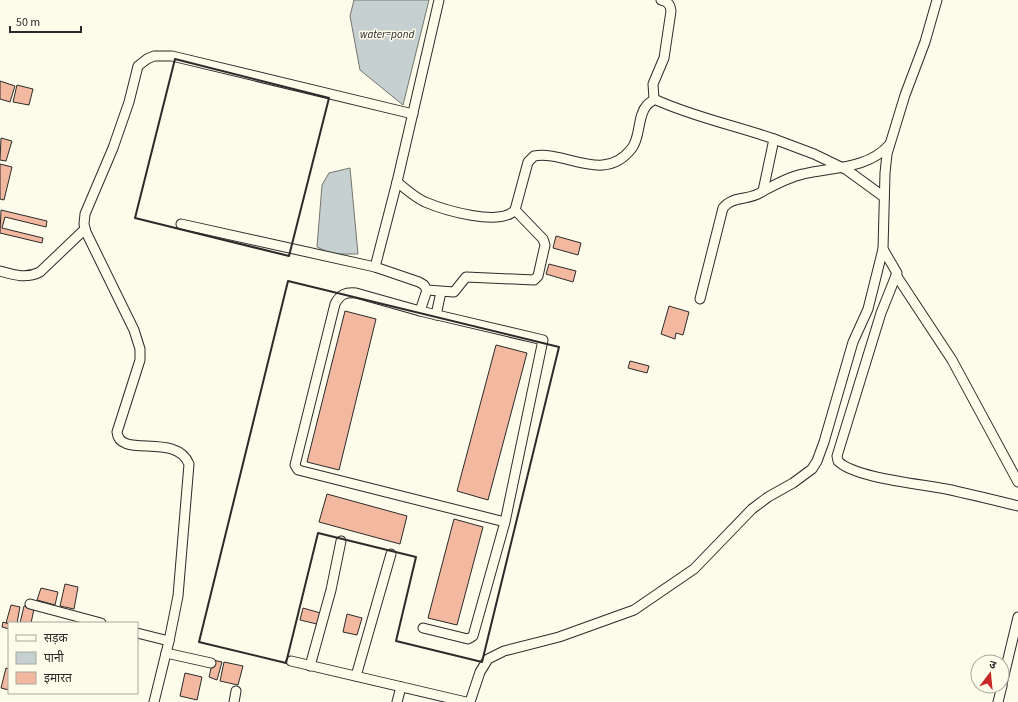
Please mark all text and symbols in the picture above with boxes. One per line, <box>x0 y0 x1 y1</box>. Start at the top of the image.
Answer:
scale bar <box>10 8 81 34</box>
text: 50 m <box>16 14 40 31</box>
water label: water=pond <box>360 27 415 42</box>
legend <box>8 622 138 694</box>
text: सड़क <box>44 630 69 647</box>
text: पानी <box>44 650 65 667</box>
north arrow <box>970 654 1010 694</box>
text: उ <box>987 657 998 673</box>
text: इमारत <box>44 670 73 687</box>

